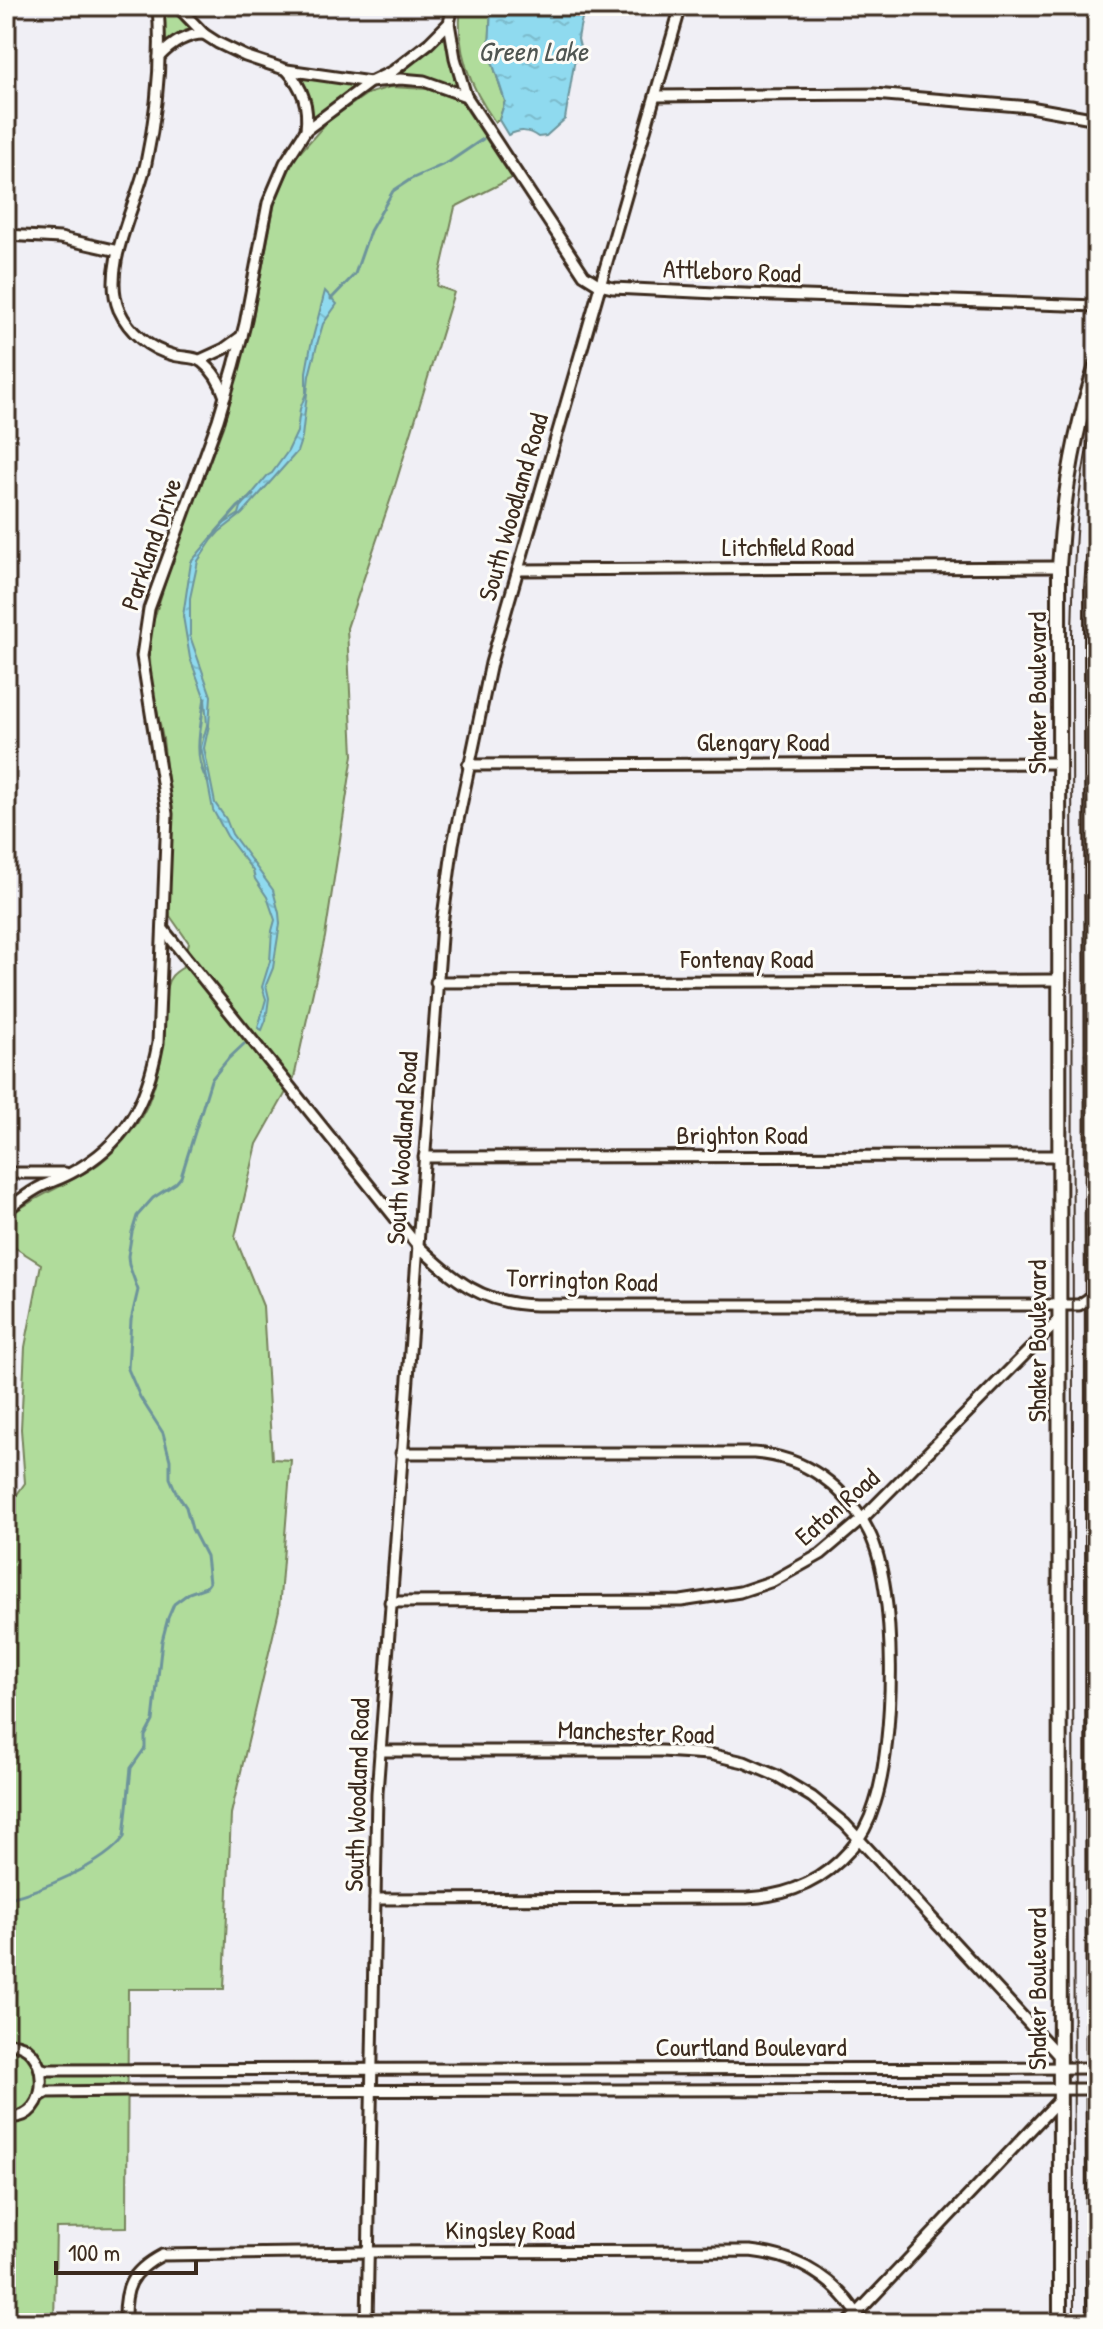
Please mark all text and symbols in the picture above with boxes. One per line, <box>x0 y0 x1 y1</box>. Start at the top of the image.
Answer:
water label: Green Lake <box>478 32 590 70</box>
street label: Attleboro Road <box>662 251 802 290</box>
street label: South Woodland Road <box>469 409 556 605</box>
street label: Parkland Drive <box>112 473 189 615</box>
street label: Litchfield Road <box>722 529 854 564</box>
street label: Shaker Boulevard <box>1019 612 1054 774</box>
street label: Glengary Road <box>697 724 829 759</box>
street label: Fontenay Road <box>680 941 813 976</box>
street label: South Woodland Road <box>377 1050 426 1246</box>
street label: Brighton Road <box>676 1117 808 1152</box>
street label: Torrington Road <box>506 1259 658 1300</box>
street label: Shaker Boulevard <box>1019 1260 1054 1422</box>
street label: Eaton Road <box>787 1460 886 1553</box>
street label: South Woodland Road <box>336 1698 377 1892</box>
street label: Manchester Road <box>557 1711 715 1752</box>
street label: Shaker Boulevard <box>1019 1908 1054 2070</box>
street label: Courtland Boulevard <box>655 2029 847 2064</box>
street label: Kingsley Road <box>445 2212 575 2247</box>
scale bar <box>56 2225 196 2275</box>
text: 100 m <box>68 2236 120 2268</box>

